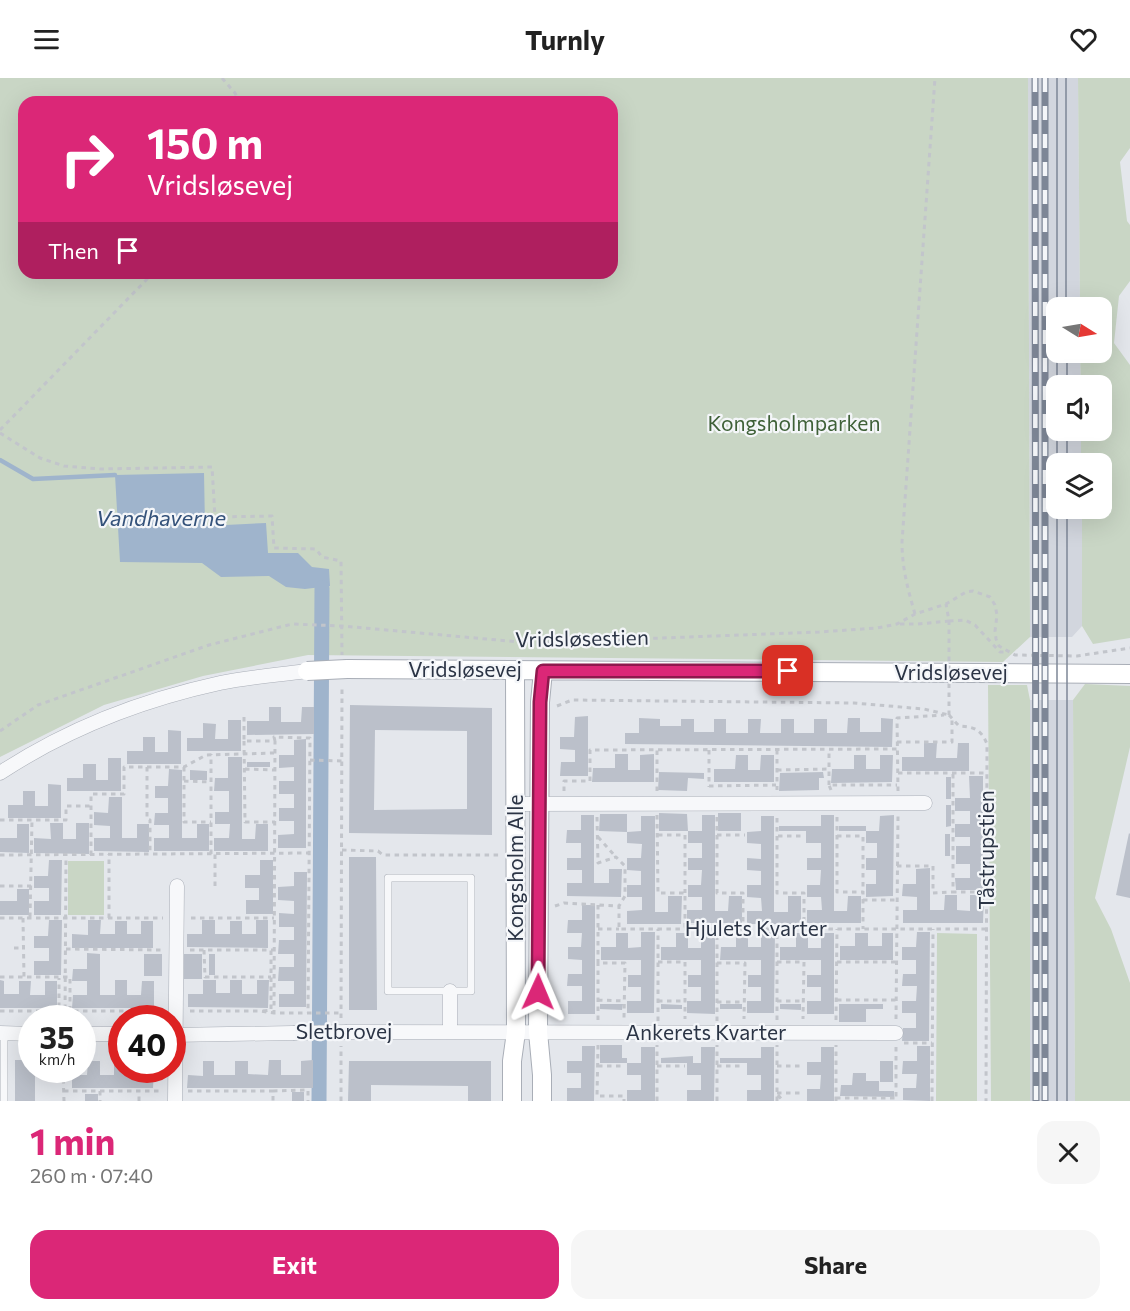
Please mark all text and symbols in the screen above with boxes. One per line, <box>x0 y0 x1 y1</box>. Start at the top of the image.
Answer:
icon: menu <box>30 23 63 56</box>
text: Turnly <box>525 23 605 56</box>
icon: heart <box>1067 23 1100 56</box>
text: 150 m <box>147 116 263 168</box>
icon: right <box>48 120 126 198</box>
text: Vridsløsevej <box>147 168 293 201</box>
icon: arrive <box>111 234 144 267</box>
text: Then <box>48 237 99 264</box>
north arrow <box>1046 297 1112 363</box>
map controls <box>1046 297 1112 519</box>
button: sound <box>1046 375 1112 441</box>
park label: Kongsholmparken <box>708 410 880 435</box>
button: layers <box>1046 453 1112 519</box>
water label: Vandhaverne <box>96 504 226 531</box>
street label: Vridsløsestien <box>515 624 649 651</box>
pin <box>762 645 813 696</box>
icon: arrive <box>771 654 804 687</box>
street label: Vridsløsevej <box>408 656 522 681</box>
street label: Vridsløsevej <box>894 659 1008 684</box>
street label: Tåstrupstien <box>973 790 998 910</box>
street label: Kongsholm Alle <box>502 794 527 942</box>
street label: Hjulets Kvarter <box>685 915 827 940</box>
position arrow <box>506 960 570 1024</box>
speed limit sign: 40 <box>108 1005 186 1083</box>
text: 35 <box>40 1018 74 1055</box>
street label: Sletbrovej <box>296 1018 392 1043</box>
street label: Ankerets Kvarter <box>626 1019 786 1044</box>
text: km/h <box>39 1050 75 1068</box>
text: 1 min <box>30 1118 115 1162</box>
button: close <box>1037 1121 1100 1184</box>
text: 260 m · 07:40 <box>30 1163 153 1187</box>
button: Exit <box>30 1230 559 1299</box>
button: Share <box>571 1230 1100 1299</box>

